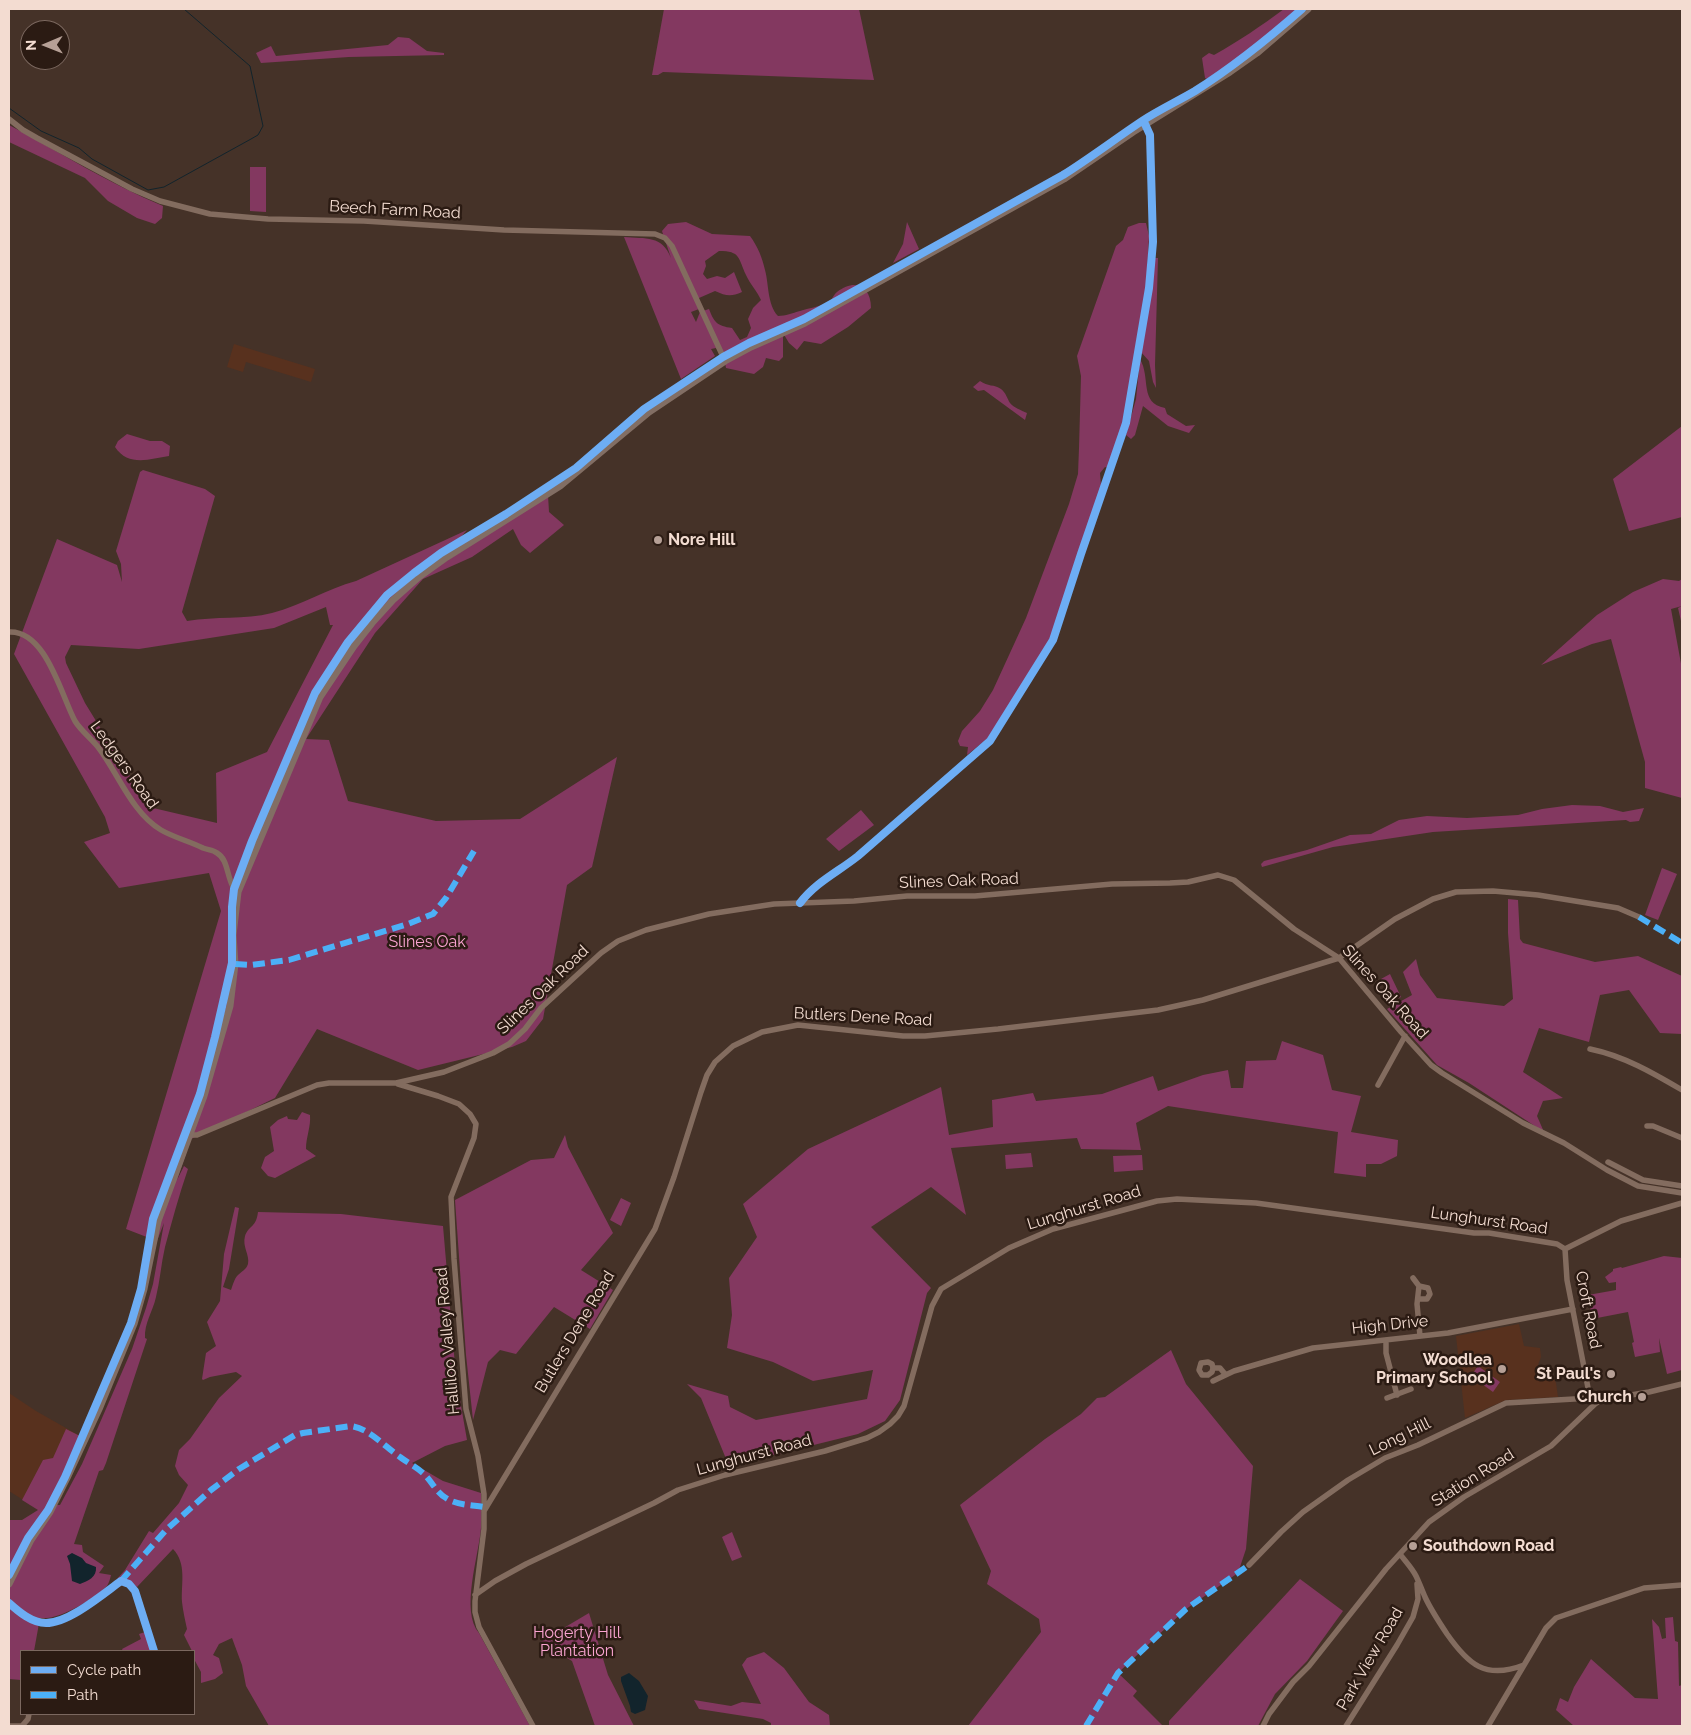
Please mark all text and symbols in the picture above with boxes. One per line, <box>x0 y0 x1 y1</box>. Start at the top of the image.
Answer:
north arrow <box>20 20 70 70</box>
text: N <box>23 40 39 51</box>
street label: Beech Farm Road <box>329 197 461 223</box>
place label: Nore Hill <box>668 530 735 550</box>
marker: Nore Hill <box>652 534 664 546</box>
street label: Ledgers Road <box>86 717 162 813</box>
street label: Slines Oak Road <box>899 869 1019 893</box>
park label: Slines Oak <box>388 932 466 952</box>
street label: Slines Oak Road <box>1338 941 1432 1043</box>
street label: Slines Oak Road <box>493 942 593 1038</box>
street label: Butlers Dene Road <box>793 1004 933 1030</box>
street label: Lunghurst Road <box>1025 1182 1143 1234</box>
street label: Lunghurst Road <box>1429 1203 1549 1239</box>
street label: Halliloo Valley Road <box>432 1267 464 1415</box>
street label: Butlers Dene Road <box>531 1268 619 1396</box>
street label: Croft Road <box>1571 1269 1605 1351</box>
street label: High Drive <box>1351 1311 1429 1339</box>
place label: Woodlea Primary School <box>1376 1350 1492 1388</box>
marker: Woodlea Primary School <box>1496 1363 1508 1375</box>
place label: St Paul's <box>1536 1364 1601 1384</box>
marker: St Paul's <box>1605 1368 1617 1380</box>
place label: Church <box>1577 1387 1632 1407</box>
marker: Church <box>1636 1391 1648 1403</box>
street label: Long Hill <box>1366 1414 1434 1460</box>
street label: Lunghurst Road <box>695 1430 813 1480</box>
street label: Station Road <box>1428 1445 1518 1511</box>
place label: Southdown Road <box>1423 1536 1554 1556</box>
marker: Southdown Road <box>1407 1540 1419 1552</box>
street label: Park View Road <box>1333 1604 1407 1714</box>
park label: Hogerty Hill Plantation <box>533 1623 621 1661</box>
legend <box>20 1650 195 1715</box>
text: Cycle path <box>67 1661 141 1679</box>
text: Path <box>67 1686 98 1704</box>

